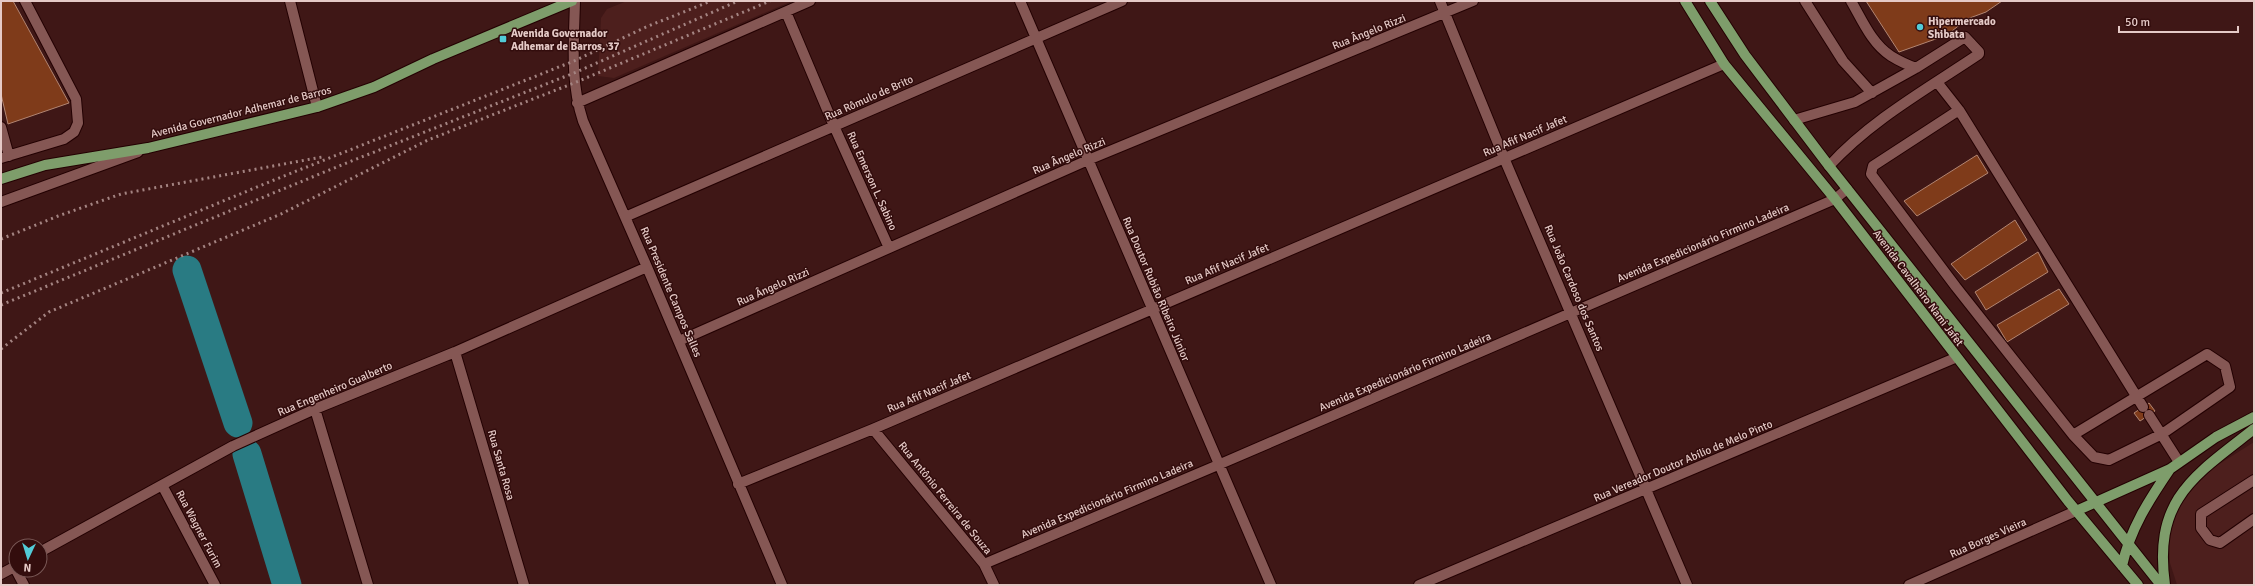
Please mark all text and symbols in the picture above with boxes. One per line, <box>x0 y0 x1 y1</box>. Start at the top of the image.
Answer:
scale bar <box>2119 8 2238 34</box>
street label: Rua Ângelo Rizzi <box>1330 10 1408 53</box>
place label: Hipermercado Shibata <box>1928 15 1996 41</box>
text: 50 m <box>2125 15 2150 30</box>
marker: Hipermercado Shibata <box>1915 22 1925 32</box>
place label: Avenida Governador Adhemar de Barros, 37 <box>511 27 620 53</box>
marker: Avenida Governador Adhemar de Barros, 37 <box>498 34 508 44</box>
street label: Rua Rômulo de Brito <box>823 73 916 123</box>
street label: Avenida Governador Adhemar de Barros <box>149 83 333 141</box>
street label: Rua Afif Nacif Jafet <box>1481 112 1569 160</box>
street label: Rua Emerson L. Sabino <box>844 129 900 233</box>
street label: Rua Ângelo Rizzi <box>1030 134 1107 177</box>
street label: Avenida Expedicionário Firmino Ladeira <box>1615 201 1791 285</box>
street label: Rua Doutor Rubião Ribeiro Júnior <box>1120 215 1192 363</box>
street label: Rua João Cardoso dos Santos <box>1541 223 1607 353</box>
street label: Rua Presidente Campos Salles <box>638 225 705 359</box>
street label: Avenida Cavalheiro Nami Jafet <box>1870 227 1966 349</box>
street label: Rua Afif Nacif Jafet <box>1183 240 1271 288</box>
street label: Rua Ângelo Rizzi <box>734 264 811 309</box>
street label: Avenida Expedicionário Firmino Ladeira <box>1317 330 1493 414</box>
street label: Rua Engenheiro Gualberto <box>276 359 395 419</box>
street label: Rua Afif Nacif Jafet <box>885 368 973 416</box>
street label: Rua Vereador Doutor Abílio de Melo Pinto <box>1592 417 1775 505</box>
street label: Rua Santa Rosa <box>485 428 517 502</box>
street label: Rua Antônio Ferreira de Souza <box>896 439 995 557</box>
street label: Avenida Expedicionário Firmino Ladeira <box>1019 457 1195 541</box>
street label: Rua Wagner Furim <box>173 488 225 570</box>
street label: Rua Borges Vieira <box>1948 515 2029 561</box>
north arrow <box>8 538 48 578</box>
text: N <box>23 561 32 574</box>

